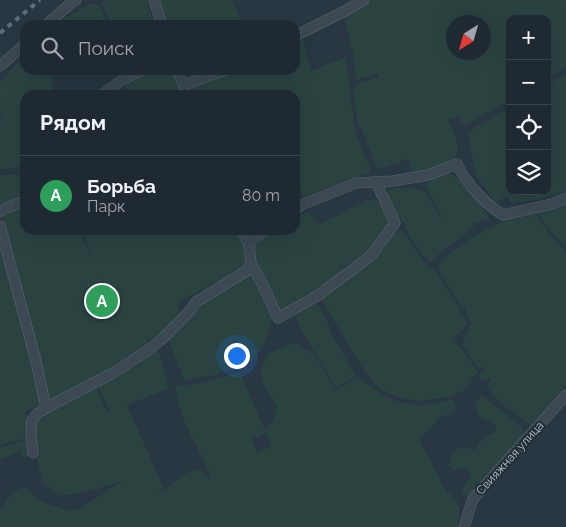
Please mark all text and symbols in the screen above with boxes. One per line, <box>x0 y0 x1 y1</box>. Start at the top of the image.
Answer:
north arrow <box>446 15 491 60</box>
map controls <box>506 15 551 195</box>
button: + <box>506 15 551 60</box>
search box <box>20 20 300 75</box>
icon: search <box>38 34 66 62</box>
text: Поиск <box>78 37 134 59</box>
button: − <box>506 60 551 105</box>
button: locate <box>506 105 551 150</box>
text: Рядом <box>40 110 106 135</box>
button: layers <box>506 150 551 195</box>
text: Борьба <box>87 175 156 197</box>
text: A <box>51 186 61 205</box>
text: 80 m <box>242 186 280 205</box>
text: Парк <box>87 197 125 216</box>
pin: A <box>86 282 118 320</box>
your location <box>224 343 250 369</box>
street label: Свияжная улица <box>473 418 547 498</box>

